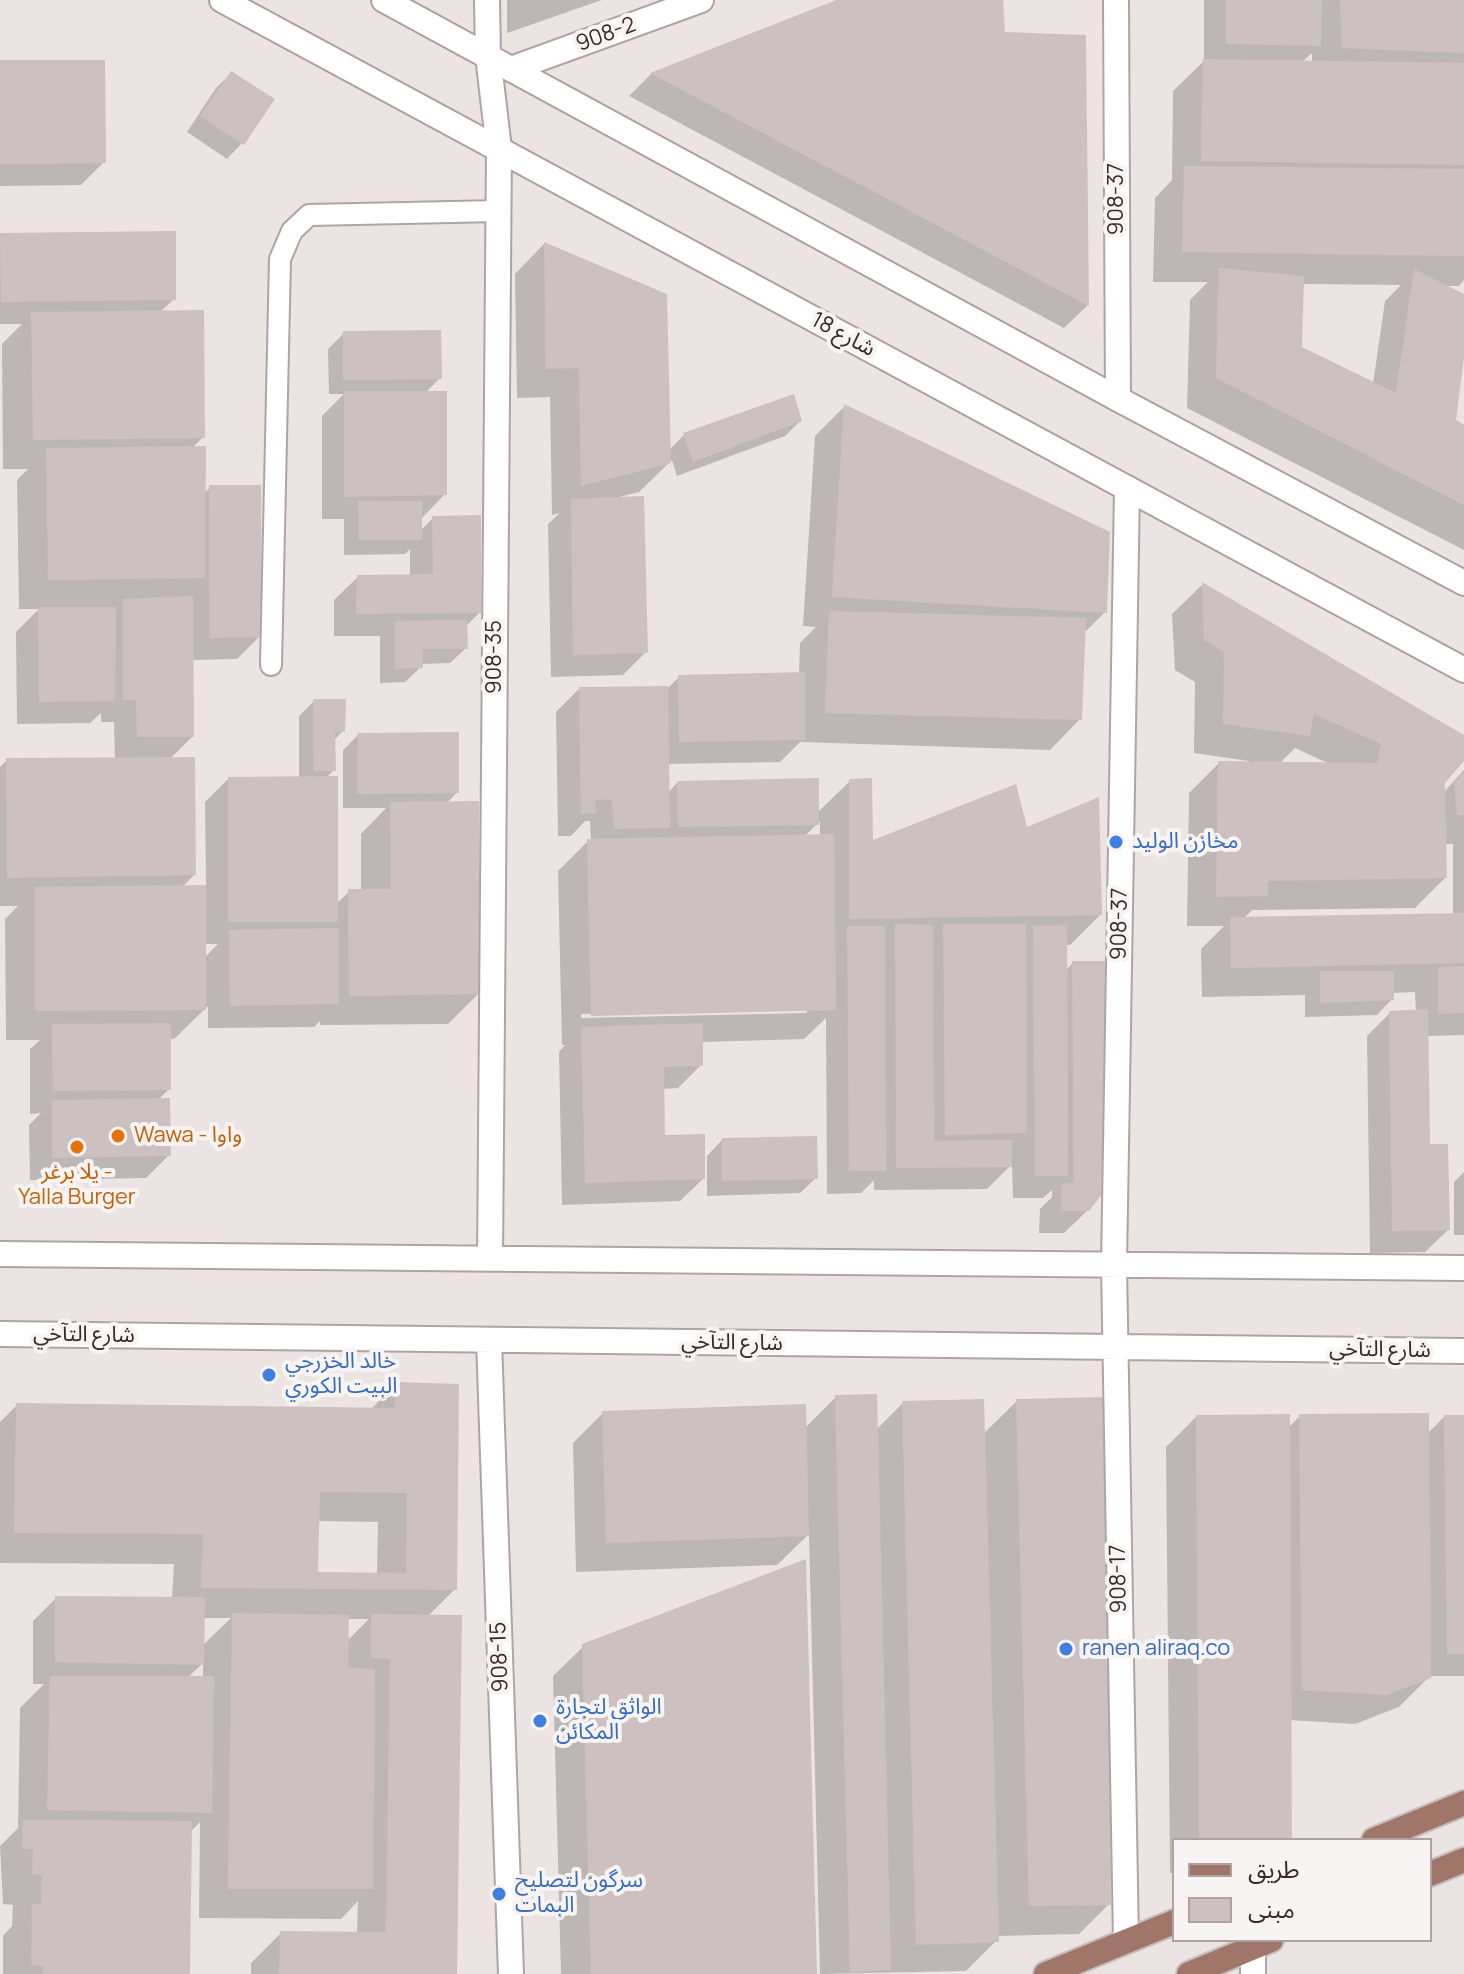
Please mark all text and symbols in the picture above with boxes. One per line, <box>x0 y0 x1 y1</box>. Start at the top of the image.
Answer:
street label: 908-2 <box>573 12 639 58</box>
street label: 908-37 <box>1104 163 1130 235</box>
street label: شارع 18 <box>807 307 879 363</box>
street label: 908-35 <box>482 620 508 694</box>
place label: مخازن الوليد <box>1132 829 1238 855</box>
marker: مخازن الوليد <box>1107 833 1125 851</box>
street label: 908-37 <box>1106 888 1134 960</box>
place label: Wawa - واوا <box>134 1123 242 1149</box>
marker: Wawa - واوا <box>109 1127 127 1145</box>
marker: يلا برغر - Yalla Burger <box>68 1138 86 1156</box>
place label: يلا برغر - Yalla Burger <box>18 1160 136 1212</box>
street label: شارع التآخي <box>33 1321 135 1349</box>
street label: شارع التآخي <box>681 1329 783 1357</box>
street label: شارع التآخي <box>1329 1336 1431 1364</box>
place label: خالد الخزرجي البيت الكوري <box>285 1349 397 1400</box>
marker: خالد الخزرجي البيت الكوري <box>260 1366 278 1384</box>
street label: 908-17 <box>1105 1544 1133 1614</box>
street label: 908-15 <box>486 1621 514 1693</box>
place label: ranen aliraq.co <box>1082 1636 1230 1662</box>
marker: ranen aliraq.co <box>1057 1640 1075 1658</box>
place label: الواثق لتجارة المكائن <box>556 1695 662 1746</box>
marker: الواثق لتجارة المكائن <box>531 1712 549 1730</box>
legend <box>1172 1838 1432 1942</box>
text: طريق <box>1248 1852 1300 1885</box>
place label: سرگون لتصليح البمات <box>515 1868 643 1920</box>
marker: سرگون لتصليح البمات <box>490 1885 508 1903</box>
text: مبنى <box>1248 1892 1295 1925</box>

